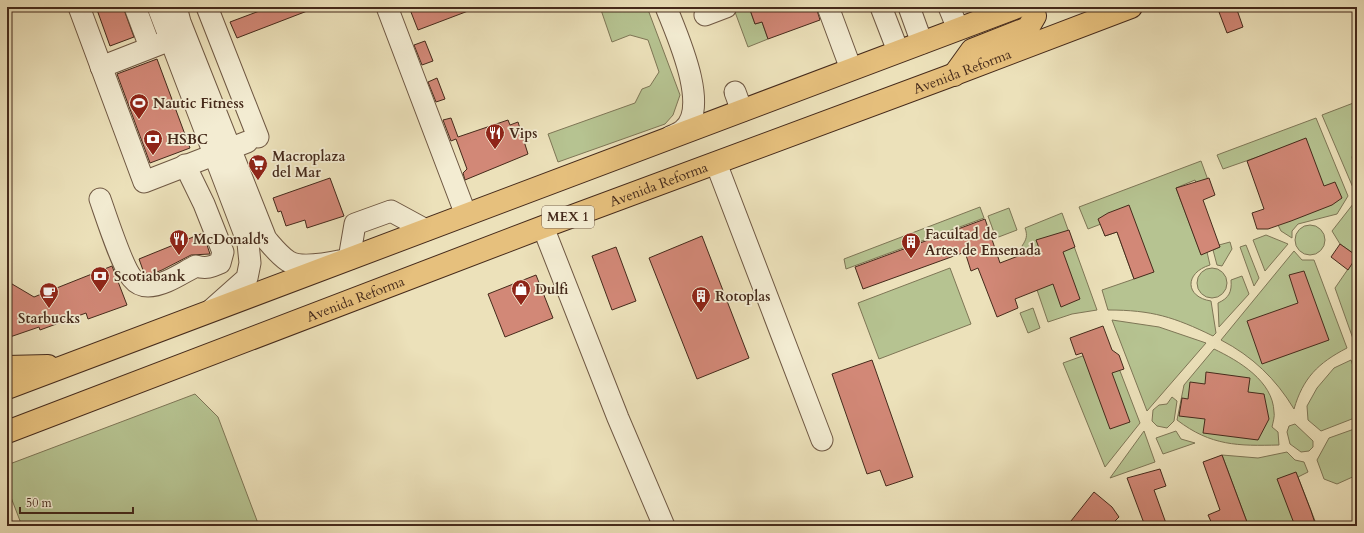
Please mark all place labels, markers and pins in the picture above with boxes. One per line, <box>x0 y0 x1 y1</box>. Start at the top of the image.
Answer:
sports icon: Nautic Fitness <box>128 92 150 120</box>
place label: Nautic Fitness <box>153 94 244 113</box>
restaurant icon: Vips <box>484 122 506 150</box>
place label: Vips <box>509 124 537 143</box>
bank icon: HSBC <box>142 128 164 156</box>
place label: HSBC <box>167 130 208 149</box>
place label: Macroplaza del Mar <box>272 147 345 182</box>
supermarket icon: Macroplaza del Mar <box>247 153 269 181</box>
place label: Facultad de Artes de Ensenada <box>925 225 1041 260</box>
restaurant icon: McDonald's <box>168 228 190 256</box>
place label: McDonald's <box>193 230 269 249</box>
building icon: Facultad de Artes de Ensenada <box>900 231 922 259</box>
bank icon: Scotiabank <box>89 265 111 293</box>
place label: Scotiabank <box>114 267 186 286</box>
shop icon: Dulfi <box>510 278 532 306</box>
place label: Dulfi <box>535 280 569 299</box>
cafe icon: Starbucks <box>38 281 60 309</box>
building icon: Rotoplas <box>690 285 712 313</box>
place label: Rotoplas <box>715 287 770 306</box>
place label: Starbucks <box>18 309 80 328</box>

